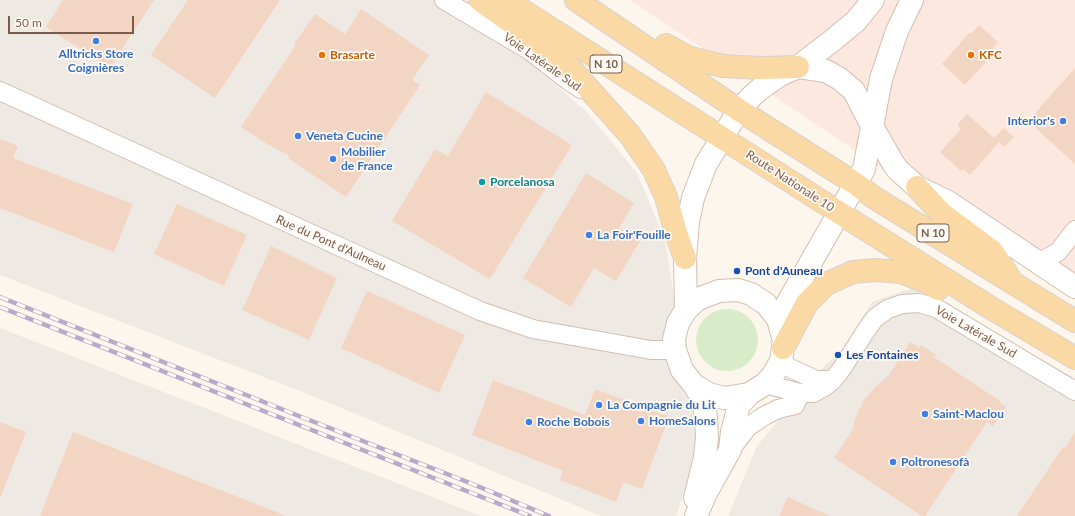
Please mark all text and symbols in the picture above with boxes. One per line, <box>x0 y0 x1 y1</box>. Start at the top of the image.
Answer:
scale bar <box>10 8 136 34</box>
text: 50 m <box>15 15 42 30</box>
street label: Voie Latérale Sud <box>500 30 584 94</box>
marker: Alltricks Store Coignières <box>91 36 101 46</box>
place label: Alltricks Store Coignières <box>59 47 133 75</box>
place label: Brasarte <box>330 48 375 62</box>
place label: KFC <box>979 48 1002 62</box>
marker: Brasarte <box>317 50 327 60</box>
marker: KFC <box>966 50 976 60</box>
road number: N 10 <box>590 55 622 73</box>
place label: Interior's <box>1007 114 1055 128</box>
marker: Interior's <box>1058 116 1068 126</box>
place label: Veneta Cucine <box>306 129 383 143</box>
marker: Veneta Cucine <box>293 131 303 141</box>
place label: Mobilier de France <box>341 145 393 173</box>
street label: Route Nationale 10 <box>743 147 837 215</box>
marker: Mobilier de France <box>328 154 338 164</box>
place label: Porcelanosa <box>490 175 555 189</box>
marker: Porcelanosa <box>477 177 487 187</box>
street label: Rue du Pont d'Aulneau <box>274 212 388 274</box>
road number: N 10 <box>917 224 949 242</box>
place label: La Foir'Fouille <box>597 228 671 242</box>
marker: La Foir'Fouille <box>584 230 594 240</box>
place label: Pont d'Auneau <box>745 264 823 278</box>
marker: Pont d'Auneau <box>732 266 742 276</box>
street label: Voie Latérale Sud <box>933 303 1019 361</box>
place label: Les Fontaines <box>846 348 918 362</box>
marker: Les Fontaines <box>833 350 843 360</box>
place label: La Compagnie du Lit <box>607 398 716 412</box>
marker: La Compagnie du Lit <box>594 400 604 410</box>
place label: Saint-Maclou <box>933 407 1004 421</box>
marker: Saint-Maclou <box>920 409 930 419</box>
place label: HomeSalons <box>649 414 716 428</box>
place label: Roche Bobois <box>537 415 610 429</box>
marker: HomeSalons <box>636 416 646 426</box>
marker: Roche Bobois <box>524 417 534 427</box>
place label: Poltronesofà <box>901 455 969 469</box>
marker: Poltronesofà <box>888 457 898 467</box>

